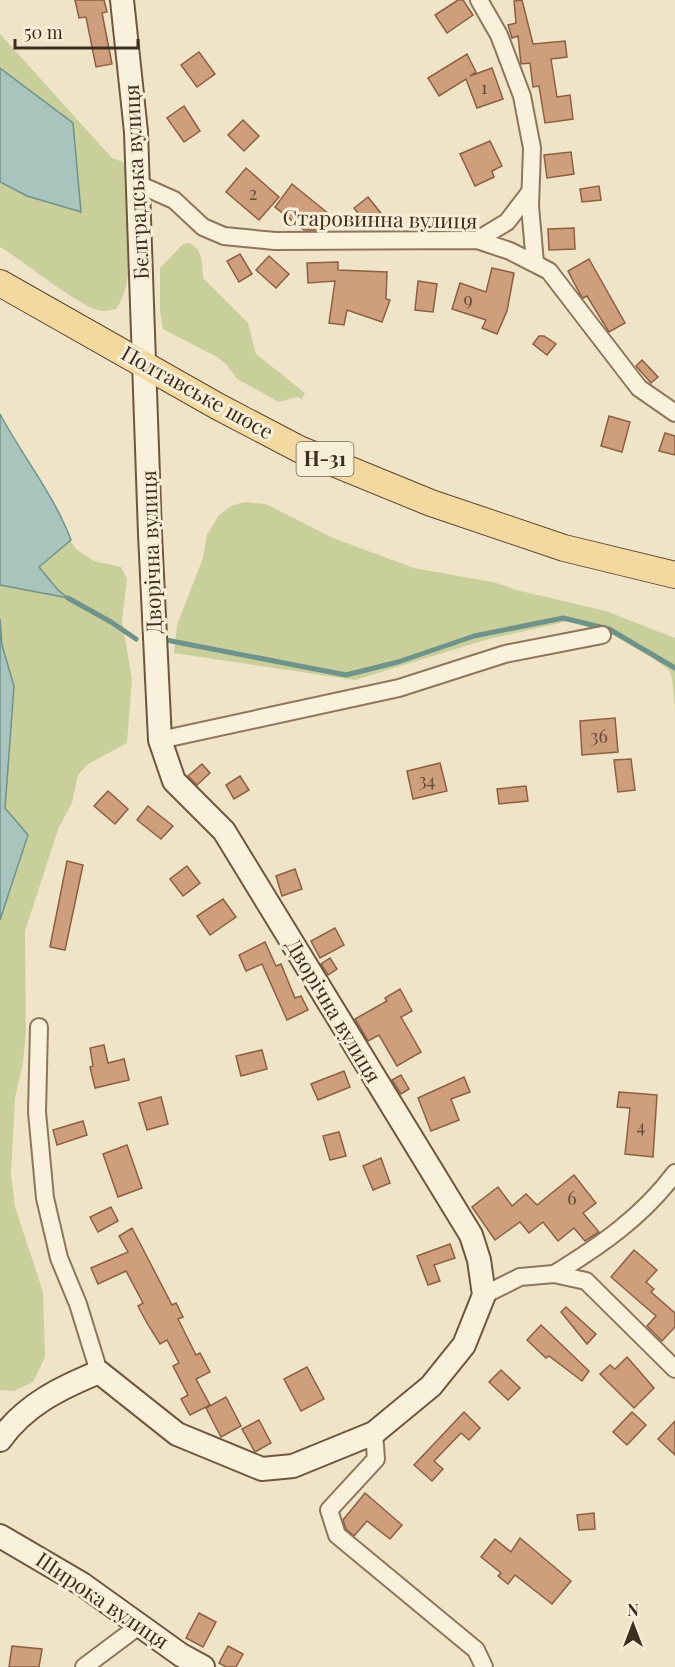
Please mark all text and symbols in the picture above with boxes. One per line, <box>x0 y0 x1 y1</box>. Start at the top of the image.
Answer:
scale bar <box>15 12 138 50</box>
text: 50 m <box>24 20 63 44</box>
house number: 1 <box>481 75 488 99</box>
street label: Бєлградська вулиця <box>116 84 154 281</box>
house number: 2 <box>249 181 257 205</box>
street label: Старовинна вулиця <box>282 202 478 234</box>
house number: 9 <box>463 287 473 311</box>
street label: Полтавське шосе <box>117 338 279 445</box>
road number: Н-31 <box>296 442 354 476</box>
street label: Дворічна вулиця <box>133 470 167 634</box>
house number: 36 <box>590 724 608 748</box>
house number: 34 <box>418 768 436 792</box>
street label: Дворічна вулиця <box>281 933 389 1087</box>
house number: 4 <box>637 1114 646 1138</box>
house number: 6 <box>567 1186 577 1210</box>
street label: Широка вулиця <box>31 1545 175 1654</box>
north arrow <box>603 1595 663 1655</box>
text: N <box>627 1599 639 1620</box>

